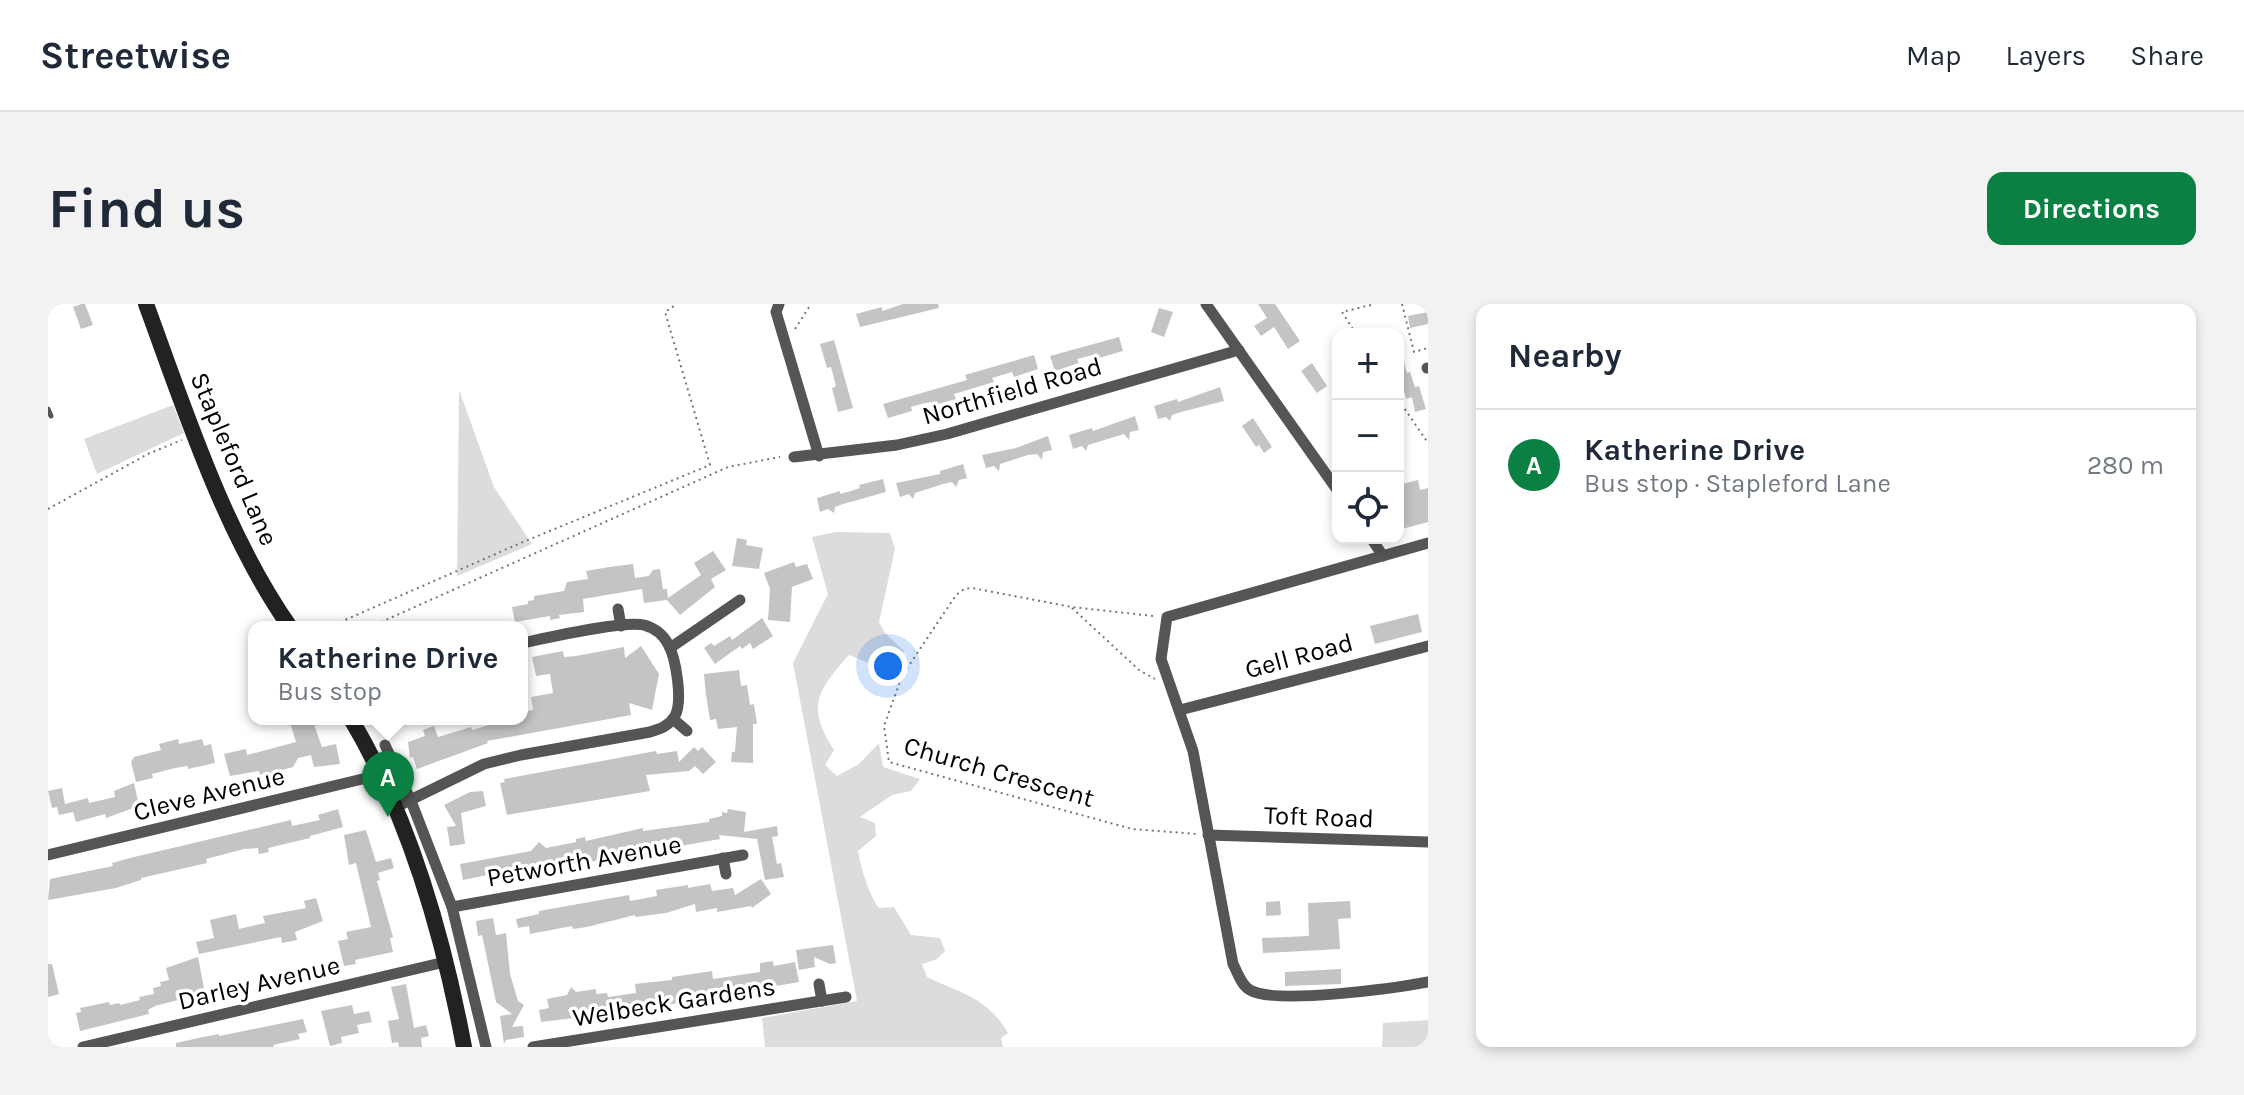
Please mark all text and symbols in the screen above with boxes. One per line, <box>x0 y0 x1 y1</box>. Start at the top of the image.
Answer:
text: Streetwise <box>40 33 231 78</box>
text: Map <box>1906 39 1961 72</box>
text: Layers <box>2005 39 2086 72</box>
text: Share <box>2130 39 2204 72</box>
button: Directions <box>1987 172 2196 245</box>
text: Find us <box>48 176 245 241</box>
map controls <box>1332 328 1404 544</box>
button: + <box>1332 328 1404 400</box>
text: Nearby <box>1508 336 1622 376</box>
street label: Northfield Road <box>919 351 1105 431</box>
street label: Stapleford Lane <box>184 368 284 550</box>
button: − <box>1332 400 1404 472</box>
text: Katherine Drive <box>1584 432 1805 468</box>
text: A <box>1526 450 1542 481</box>
text: 280 m <box>2087 450 2164 481</box>
text: Bus stop · Stapleford Lane <box>1584 468 1891 499</box>
button: locate <box>1332 472 1404 544</box>
popup <box>248 621 528 725</box>
street label: Gell Road <box>1242 627 1356 685</box>
text: Katherine Drive <box>277 640 499 676</box>
your location <box>868 646 908 686</box>
text: Bus stop <box>277 676 382 707</box>
street label: Church Crescent <box>900 730 1098 814</box>
pin: A <box>362 751 414 817</box>
street label: Cleve Avenue <box>130 760 288 828</box>
street label: Toft Road <box>1264 800 1374 834</box>
street label: Petworth Avenue <box>484 829 684 893</box>
street label: Darley Avenue <box>175 949 343 1017</box>
street label: Welbeck Gardens <box>571 971 777 1033</box>

